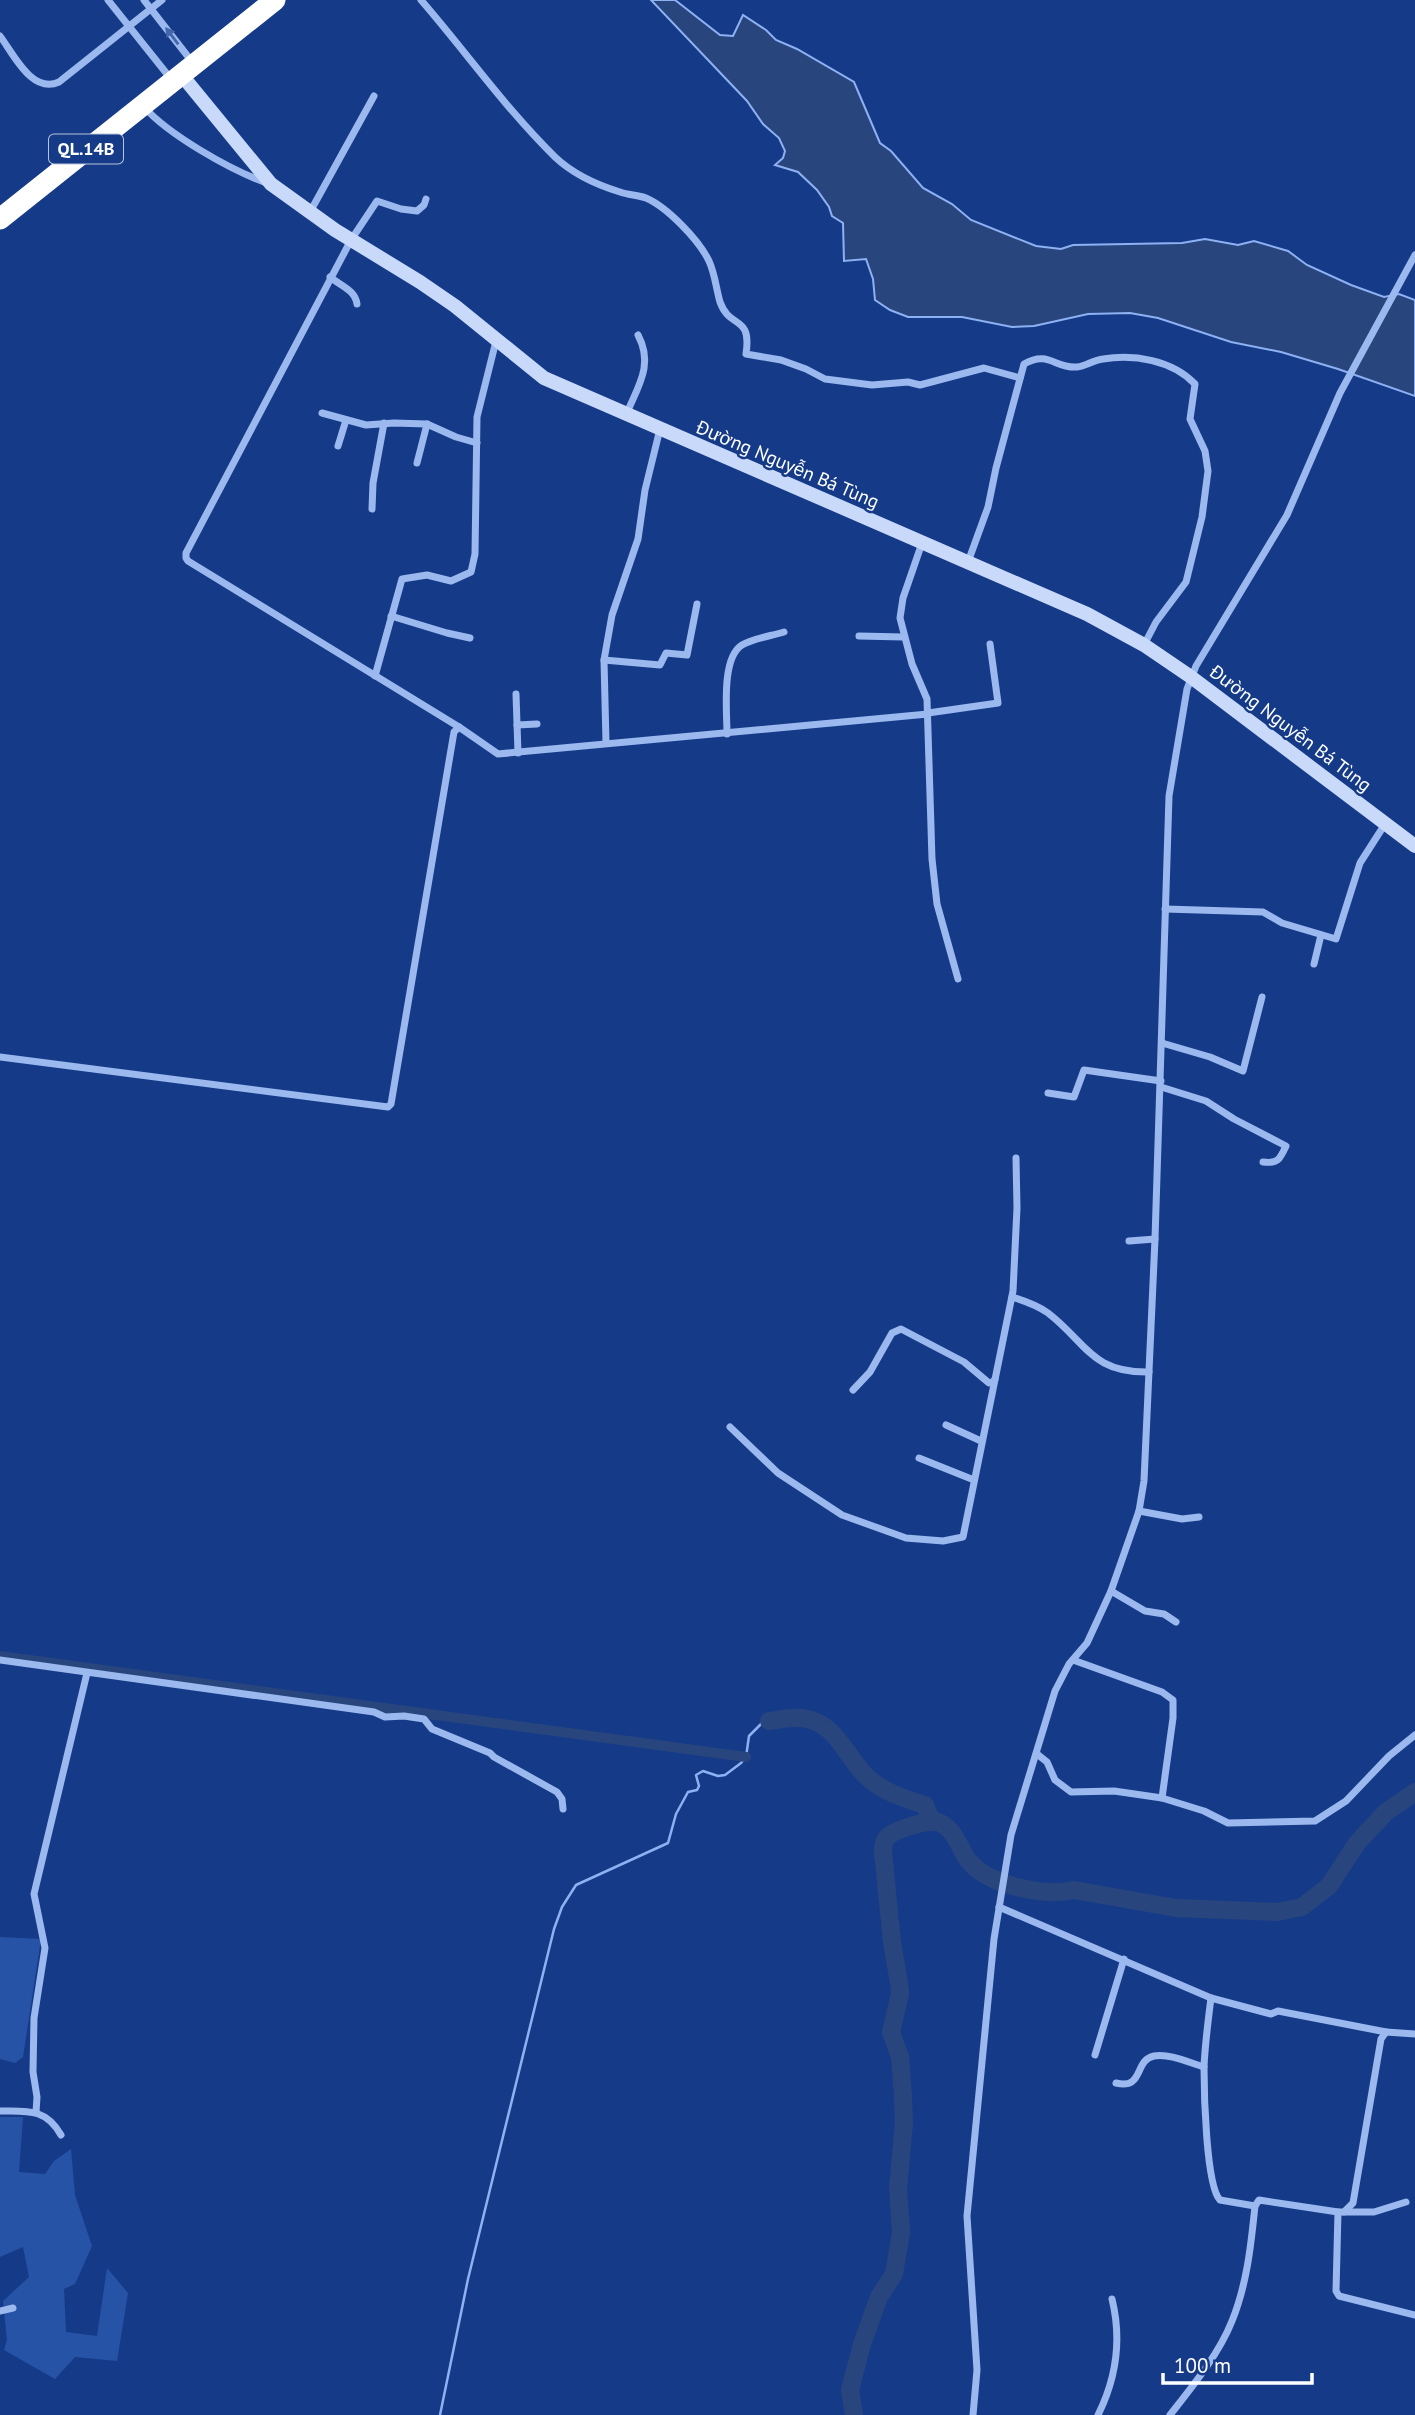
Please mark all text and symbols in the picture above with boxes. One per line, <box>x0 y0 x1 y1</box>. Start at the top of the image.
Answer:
one-way arrow <box>165 27 179 45</box>
road number: QL.14B <box>49 134 123 164</box>
street label: Đường Nguyễn Bá Tùng <box>692 414 883 513</box>
street label: Đường Nguyễn Bá Tùng <box>1205 659 1377 797</box>
scale bar <box>1163 2342 1312 2386</box>
text: 100 m <box>1174 2352 1231 2379</box>

